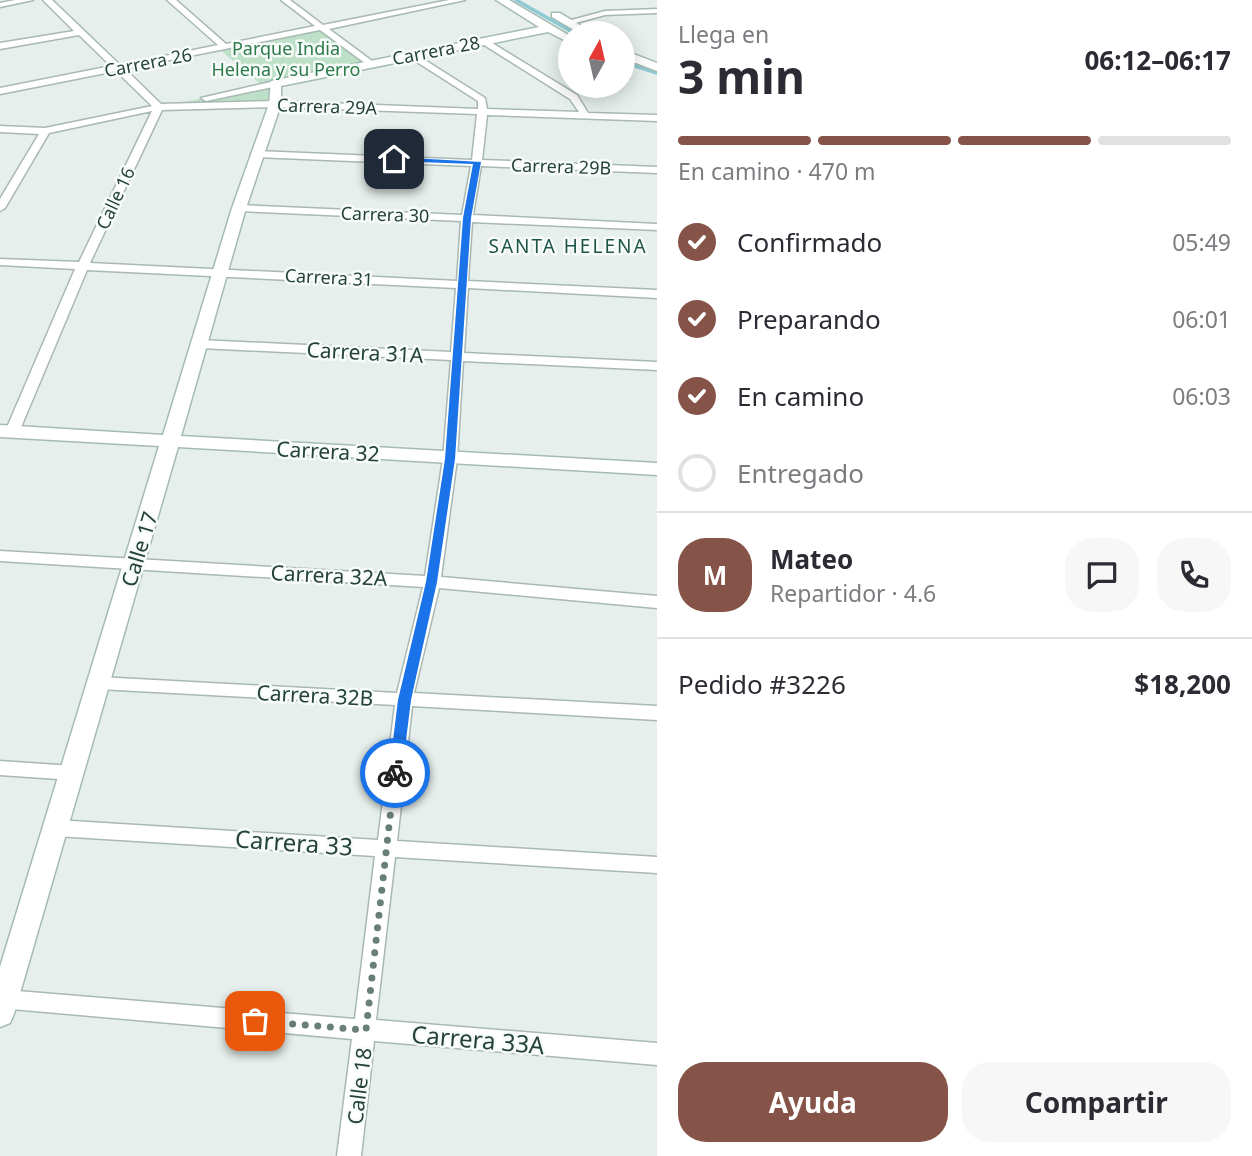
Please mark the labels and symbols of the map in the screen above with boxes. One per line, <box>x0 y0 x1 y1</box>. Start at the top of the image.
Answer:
north arrow <box>558 21 635 98</box>
street label: Carrera 28 <box>390 30 482 70</box>
park label: Parque India Helena y su Perro <box>212 36 360 81</box>
street label: Carrera 26 <box>102 42 194 82</box>
street label: Carrera 29A <box>277 92 378 120</box>
pin <box>364 129 424 189</box>
street label: Carrera 29B <box>510 152 612 180</box>
street label: Calle 16 <box>90 163 140 233</box>
street label: Carrera 30 <box>340 200 430 228</box>
district label: SANTA HELENA <box>488 233 648 259</box>
street label: Carrera 31 <box>284 263 374 291</box>
street label: Carrera 31A <box>306 335 425 369</box>
street label: Carrera 32 <box>276 434 380 468</box>
street label: Calle 17 <box>114 508 164 590</box>
street label: Carrera 32A <box>270 558 389 592</box>
street label: Carrera 32B <box>256 678 374 712</box>
courier <box>360 738 430 808</box>
street label: Carrera 33 <box>234 821 354 863</box>
pin <box>225 991 285 1051</box>
street label: Carrera 33A <box>410 1017 547 1061</box>
street label: Calle 18 <box>340 1046 378 1126</box>

